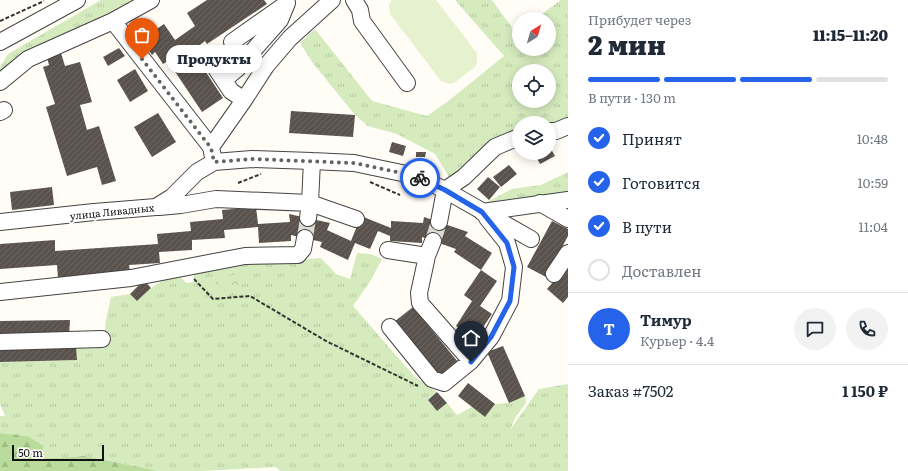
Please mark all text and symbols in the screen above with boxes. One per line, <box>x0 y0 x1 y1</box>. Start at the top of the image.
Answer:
text: Прибудет через <box>588 10 691 29</box>
north arrow <box>512 12 556 56</box>
map controls <box>512 12 556 160</box>
pin <box>125 18 159 59</box>
text: 11:15–11:20 <box>813 23 888 46</box>
icon: bag <box>131 24 153 46</box>
text: 2 мин <box>588 24 666 63</box>
callout: Продукты <box>166 45 262 73</box>
text: Продукты <box>177 49 251 68</box>
button: locate <box>512 64 556 108</box>
text: В пути · 130 m <box>588 88 676 107</box>
button: layers <box>512 116 556 160</box>
icon: check <box>588 127 610 149</box>
text: Принят <box>622 127 682 150</box>
text: 10:48 <box>857 129 888 148</box>
courier <box>400 158 440 198</box>
icon: bike <box>409 167 431 189</box>
icon: check <box>588 171 610 193</box>
text: Готовится <box>622 171 700 194</box>
text: 10:59 <box>857 173 888 192</box>
street label: улица Ливадных <box>69 199 155 223</box>
icon: check <box>588 215 610 237</box>
text: В пути <box>622 215 672 238</box>
text: 11:04 <box>858 217 888 236</box>
text: Доставлен <box>622 259 701 282</box>
text: Тимур <box>640 308 692 331</box>
button: chat <box>794 308 836 350</box>
button: phone <box>846 308 888 350</box>
text: Т <box>603 317 615 340</box>
pin <box>454 321 488 362</box>
icon: home <box>460 327 482 349</box>
text: Курьер · 4.4 <box>640 331 714 350</box>
text: Заказ #7502 <box>588 379 673 402</box>
text: 1 150 ₽ <box>842 379 888 402</box>
scale bar <box>12 443 104 462</box>
text: 50 m <box>18 444 43 460</box>

